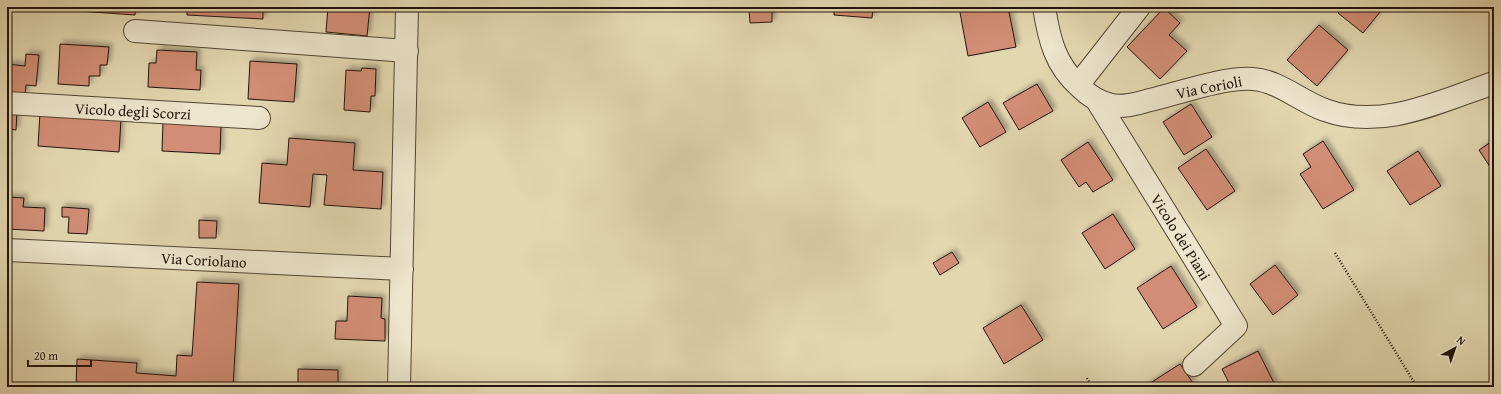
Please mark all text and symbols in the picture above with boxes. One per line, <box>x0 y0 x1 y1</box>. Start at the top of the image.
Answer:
street label: Via Corioli <box>1174 70 1244 104</box>
street label: Vicolo degli Scorzi <box>74 97 192 125</box>
street label: Vicolo dei Piani <box>1146 190 1216 284</box>
street label: Via Coriolano <box>161 247 248 273</box>
north arrow <box>1435 328 1475 368</box>
text: N <box>1453 332 1470 349</box>
scale bar <box>28 342 91 368</box>
text: 20 m <box>34 347 58 364</box>

